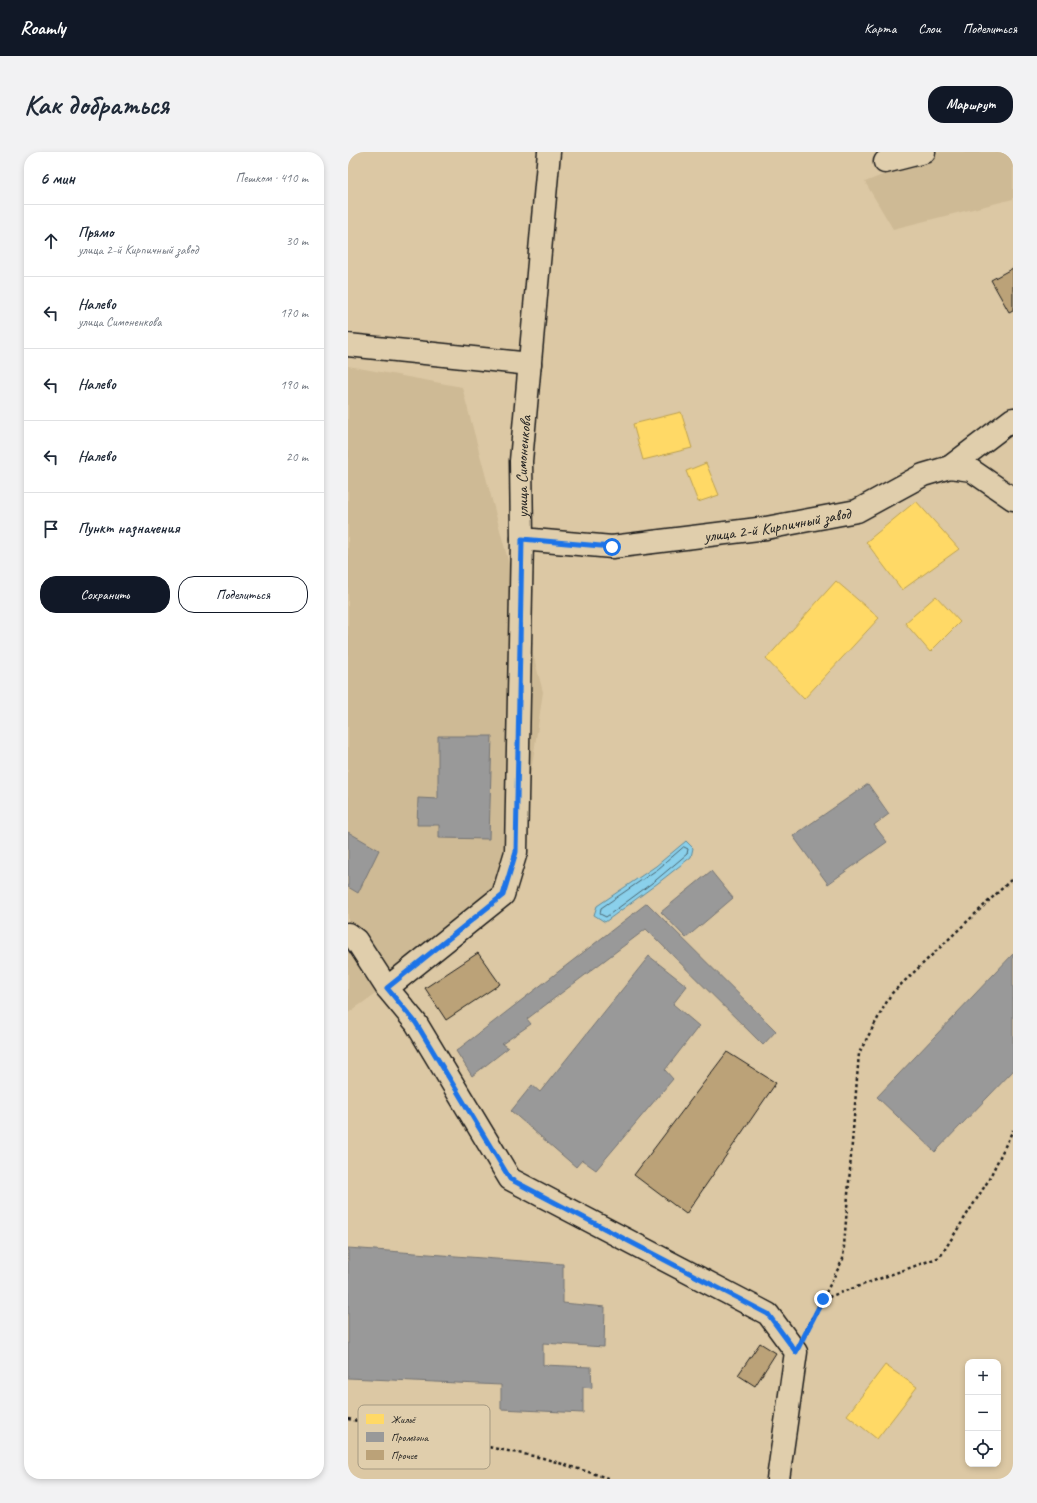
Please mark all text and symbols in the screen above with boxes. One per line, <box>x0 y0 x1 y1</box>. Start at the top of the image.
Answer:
text: Roamly <box>20 16 66 40</box>
text: Карта <box>864 20 896 37</box>
text: Слои <box>918 20 941 37</box>
text: Поделиться <box>963 20 1017 37</box>
button: Маршрут <box>928 86 1013 123</box>
text: Как добраться <box>24 87 169 122</box>
text: 6 мин <box>40 168 75 189</box>
text: Пешком · 410 m <box>235 170 308 186</box>
text: Прямо <box>78 223 114 242</box>
icon: ahead <box>40 230 62 252</box>
text: 30 m <box>286 233 308 249</box>
text: улица 2-й Кирпичный завод <box>78 242 198 258</box>
text: Налево <box>78 295 116 314</box>
icon: left <box>40 302 62 324</box>
text: 170 m <box>280 305 308 321</box>
text: улица Симоненкова <box>78 314 161 330</box>
icon: left <box>40 374 62 396</box>
text: Налево <box>78 375 116 394</box>
text: 190 m <box>280 377 308 393</box>
street label: улица Симоненкова <box>512 413 536 519</box>
icon: left <box>40 446 62 468</box>
text: Налево <box>78 447 116 466</box>
text: 20 m <box>286 449 308 465</box>
street label: улица 2-й Кирпичный завод <box>702 503 854 547</box>
icon: arrive <box>40 518 62 540</box>
text: Пункт назначения <box>78 519 180 538</box>
route start <box>603 538 621 556</box>
button: Сохранить <box>40 576 170 613</box>
button: Поделиться <box>178 576 308 613</box>
route end <box>814 1290 832 1308</box>
map controls <box>965 1359 1001 1467</box>
button: + <box>965 1359 1001 1395</box>
button: − <box>965 1395 1001 1431</box>
legend <box>358 1405 490 1469</box>
text: Жильё <box>391 1412 417 1426</box>
text: Промзона <box>391 1430 430 1444</box>
button: locate <box>965 1431 1001 1467</box>
text: Прочее <box>391 1448 418 1462</box>

